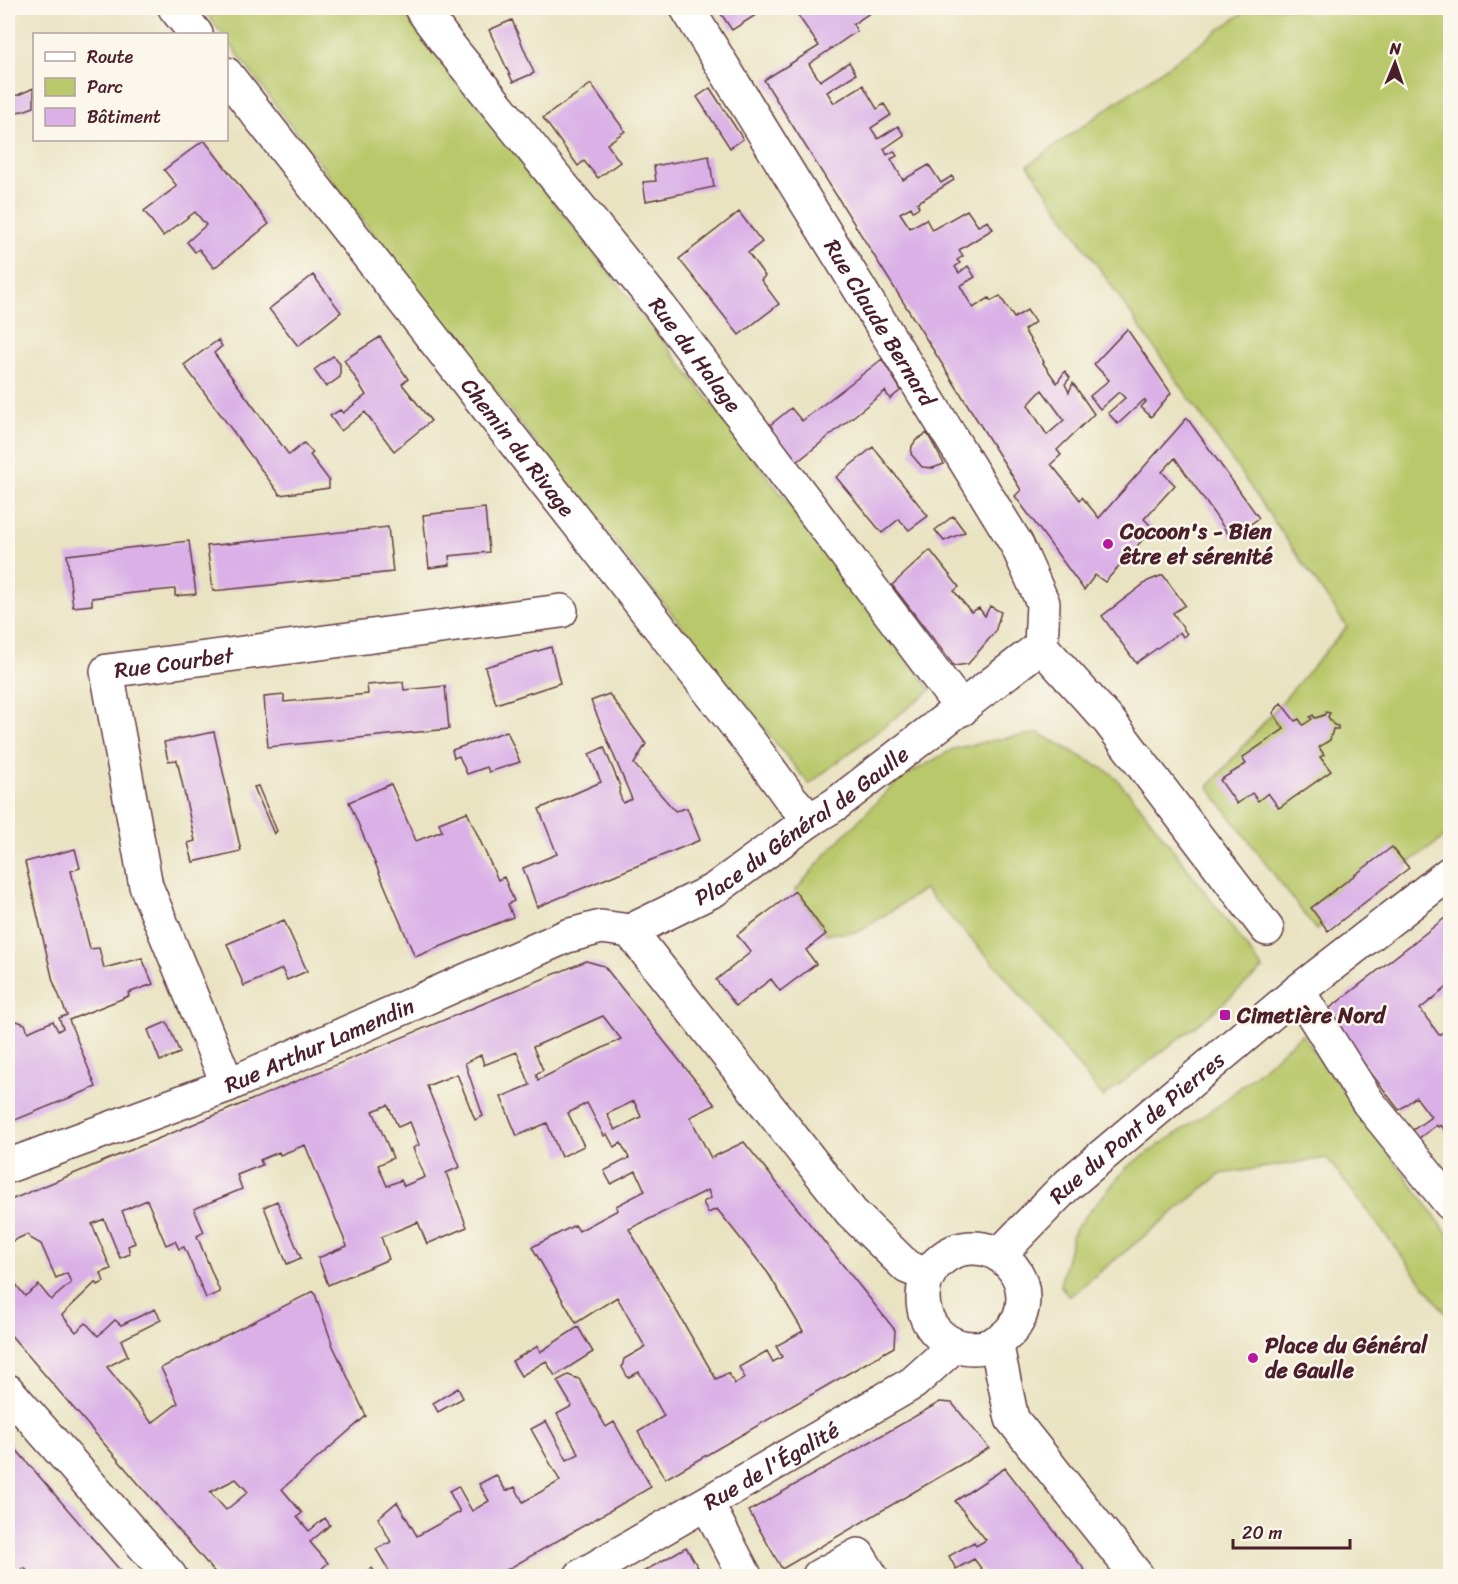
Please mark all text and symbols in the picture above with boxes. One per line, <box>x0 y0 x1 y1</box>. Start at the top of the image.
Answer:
legend <box>33 33 228 141</box>
north arrow <box>1365 33 1425 93</box>
text: N <box>1388 34 1402 63</box>
text: Route <box>87 41 134 73</box>
text: Parc <box>87 71 123 103</box>
text: Bâtiment <box>87 101 161 133</box>
street label: Rue Claude Bernard <box>814 231 947 415</box>
street label: Rue du Halage <box>639 287 753 421</box>
street label: Chemin du Rivage <box>451 369 586 526</box>
place label: Cocoon's - Bien être et sérenité <box>1119 512 1274 576</box>
marker: Cocoon's - Bien être et sérenité <box>1101 537 1115 551</box>
street label: Rue Courbet <box>112 635 237 689</box>
street label: Place du Général de Gaulle <box>687 735 917 916</box>
street label: Rue Arthur Lamendin <box>218 986 421 1104</box>
place label: Cimetière Nord <box>1236 996 1387 1035</box>
marker: Cimetière Nord <box>1218 1008 1232 1022</box>
street label: Rue du Pont de Pierres <box>1039 1040 1234 1213</box>
place label: Place du Général de Gaulle <box>1265 1326 1428 1390</box>
marker: Place du Général de Gaulle <box>1246 1351 1260 1365</box>
street label: Rue de l'Égalité <box>696 1410 847 1521</box>
scale bar <box>1233 1512 1350 1550</box>
text: 20 m <box>1242 1517 1282 1549</box>

